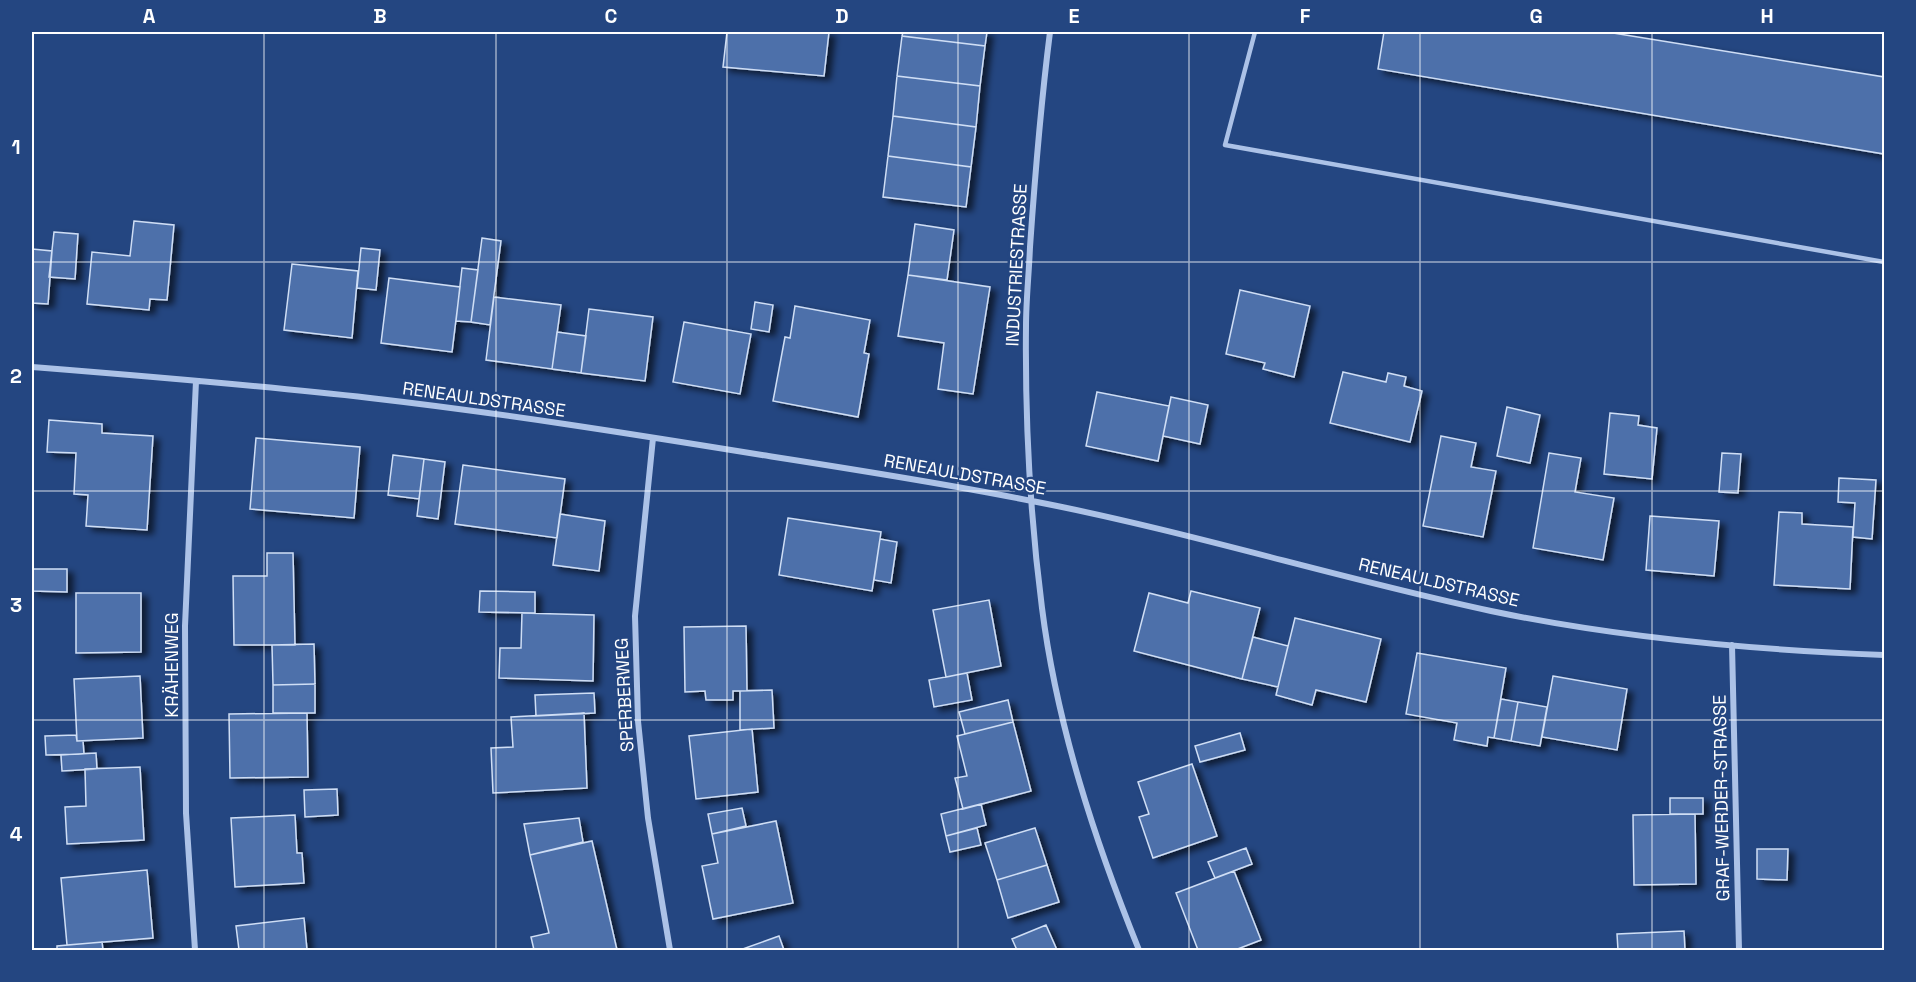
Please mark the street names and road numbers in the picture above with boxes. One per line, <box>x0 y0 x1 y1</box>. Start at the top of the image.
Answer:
street label: INDUSTRIESTRASSE <box>1000 183 1032 347</box>
street label: RENEAULDSTRASSE <box>401 376 567 422</box>
street label: RENEAULDSTRASSE <box>882 448 1048 500</box>
street label: RENEAULDSTRASSE <box>1356 552 1522 612</box>
street label: KRÄHENWEG <box>160 612 183 718</box>
street label: SPERBERWEG <box>610 637 638 753</box>
street label: GRAF-WERDER-STRASSE <box>1708 694 1734 902</box>

